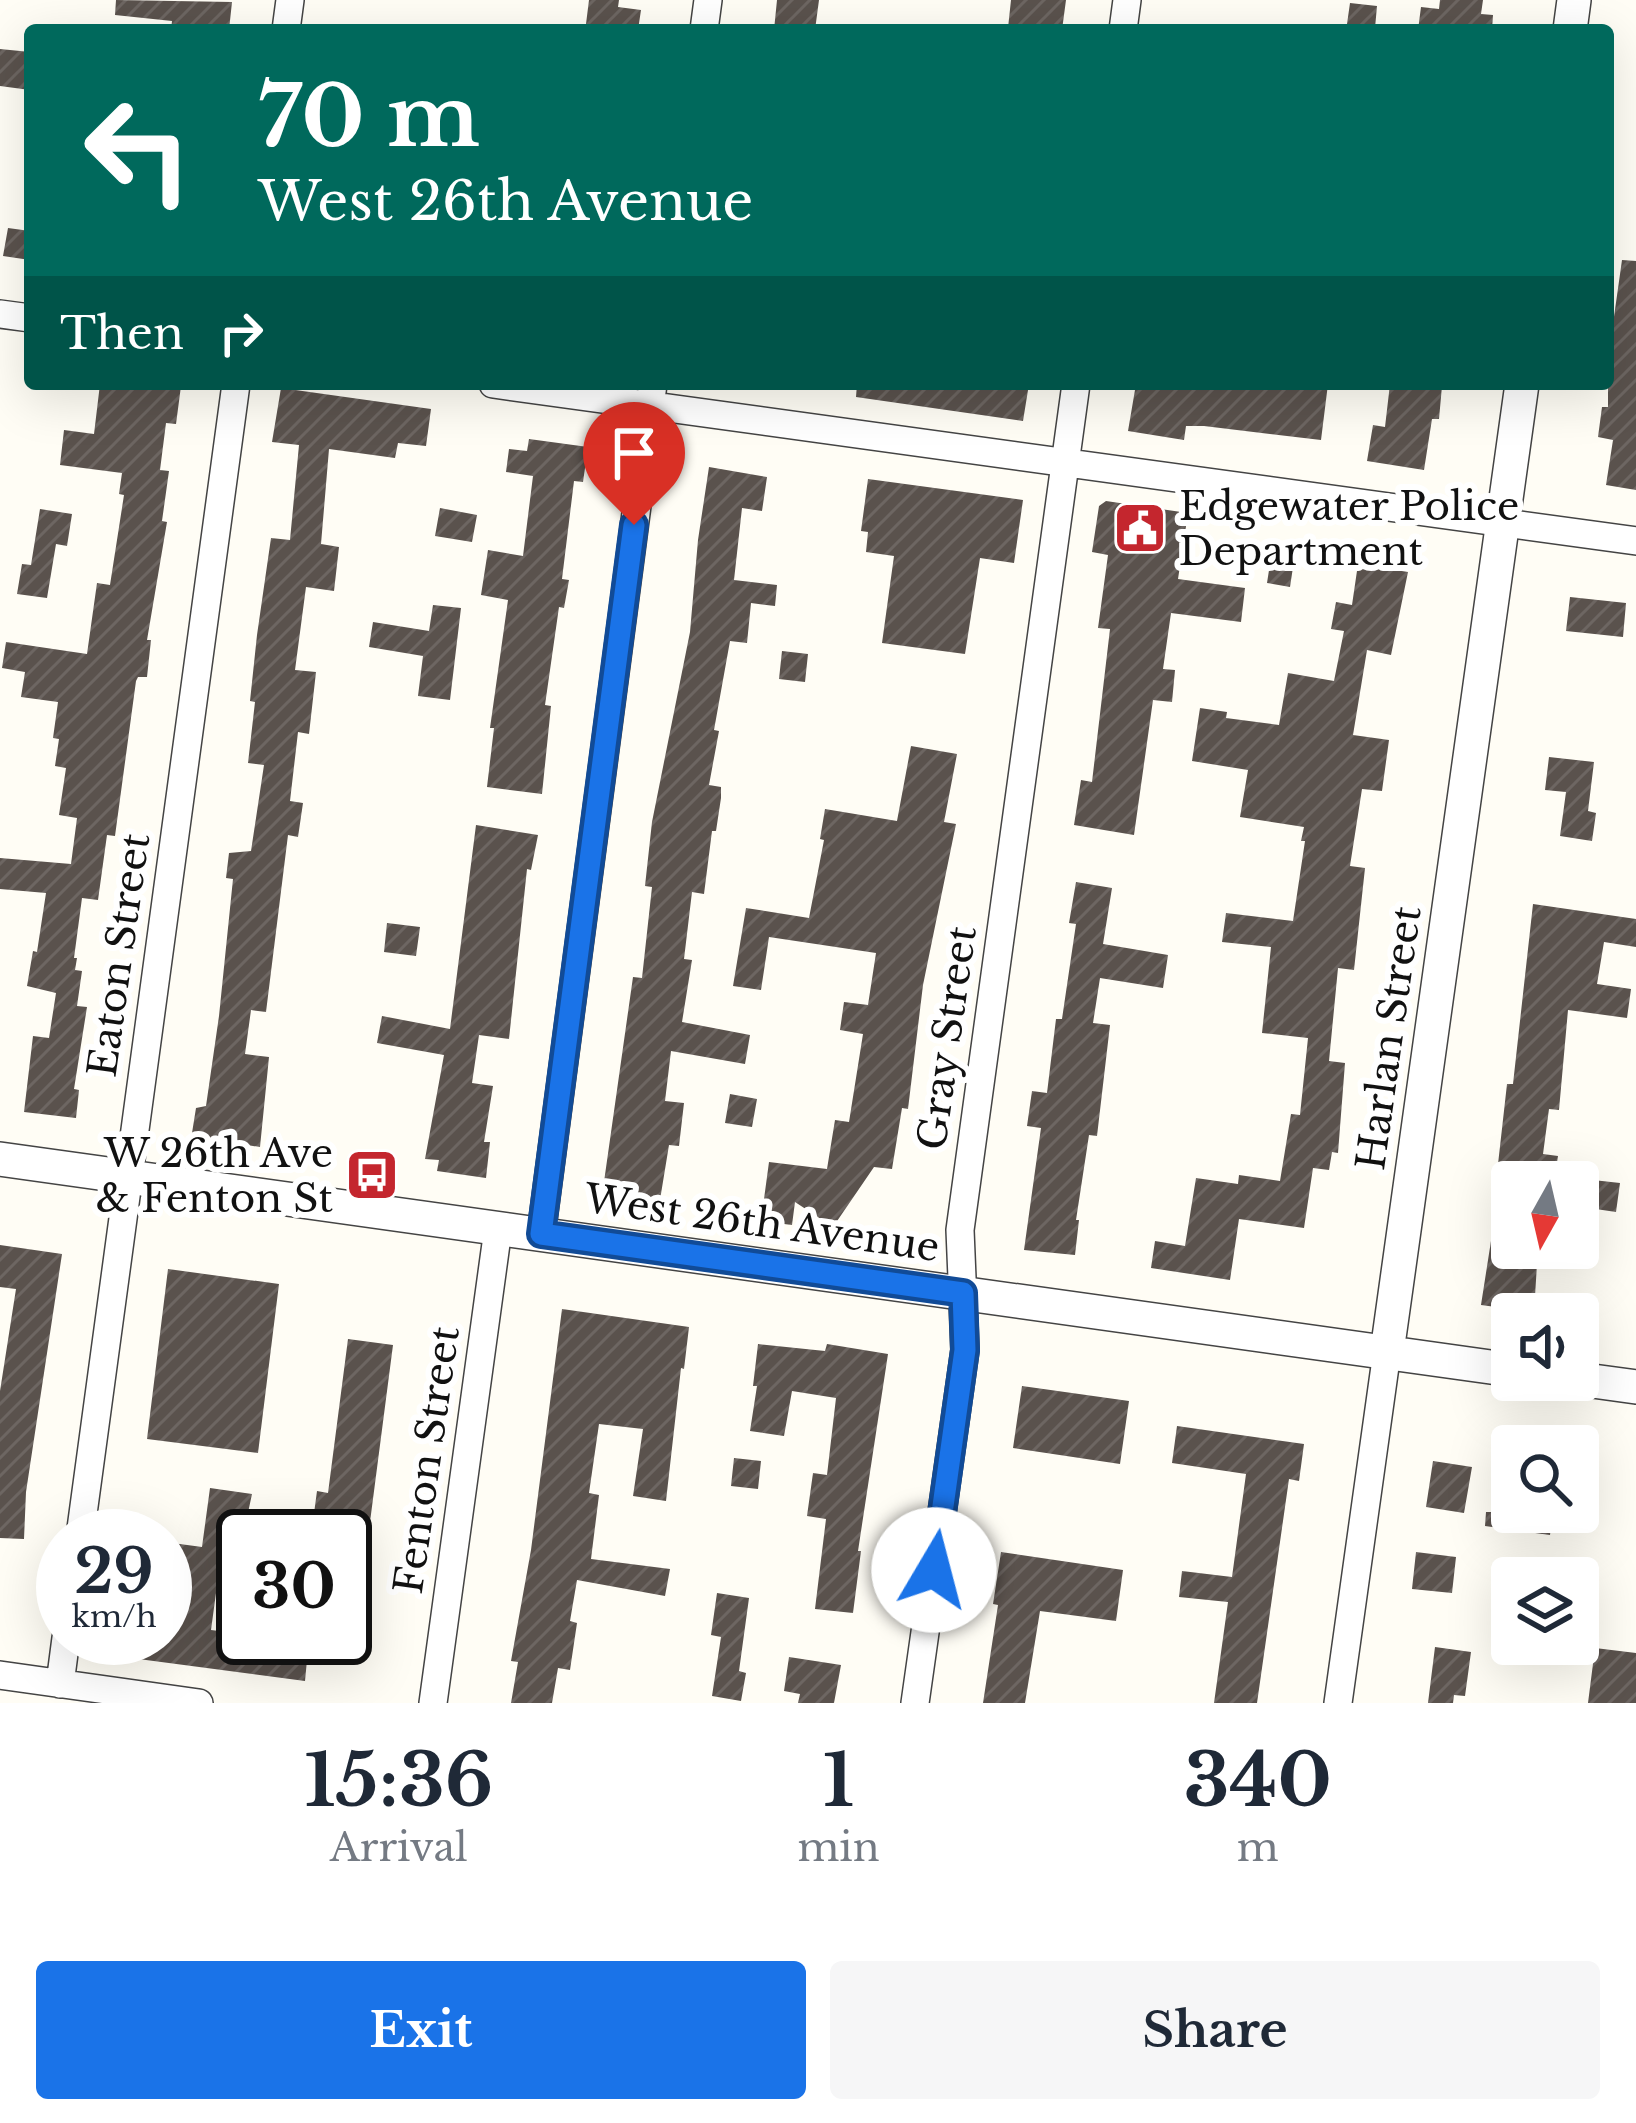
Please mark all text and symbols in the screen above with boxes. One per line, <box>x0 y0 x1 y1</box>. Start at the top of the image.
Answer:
text: 70 m <box>258 65 480 169</box>
icon: left <box>60 72 216 228</box>
text: West 26th Avenue <box>258 168 753 235</box>
icon: right <box>208 300 274 366</box>
text: Then <box>60 305 184 361</box>
pin <box>583 402 685 525</box>
icon: arrive <box>601 420 667 486</box>
place label: Edgewater Police Department <box>1179 482 1519 576</box>
public building icon: Edgewater Police Department <box>1112 500 1168 556</box>
street label: Eaton Street <box>78 830 160 1080</box>
street label: Harlan Street <box>1346 903 1432 1173</box>
street label: Gray Street <box>907 923 987 1153</box>
place label: W 26th Ave & Fenton St <box>96 1129 333 1223</box>
bus stop icon: W 26th Ave & Fenton St <box>344 1147 400 1203</box>
north arrow <box>1491 1161 1599 1269</box>
map controls <box>1491 1161 1599 1665</box>
street label: West 26th Avenue <box>581 1174 943 1272</box>
button: sound <box>1491 1293 1599 1401</box>
street label: Fenton Street <box>384 1323 470 1597</box>
button: search <box>1491 1425 1599 1533</box>
position arrow <box>871 1507 997 1633</box>
speed limit sign: 30 <box>216 1509 372 1665</box>
text: 29 <box>74 1535 154 1609</box>
button: layers <box>1491 1557 1599 1665</box>
text: km/h <box>71 1598 157 1635</box>
text: 15:36 <box>304 1736 493 1825</box>
text: 1 <box>823 1736 854 1825</box>
text: 340 <box>1184 1736 1332 1825</box>
text: Arrival <box>330 1823 468 1872</box>
text: min <box>797 1823 880 1872</box>
text: m <box>1237 1823 1279 1872</box>
button: Exit <box>36 1961 806 2099</box>
button: Share <box>830 1961 1600 2099</box>

